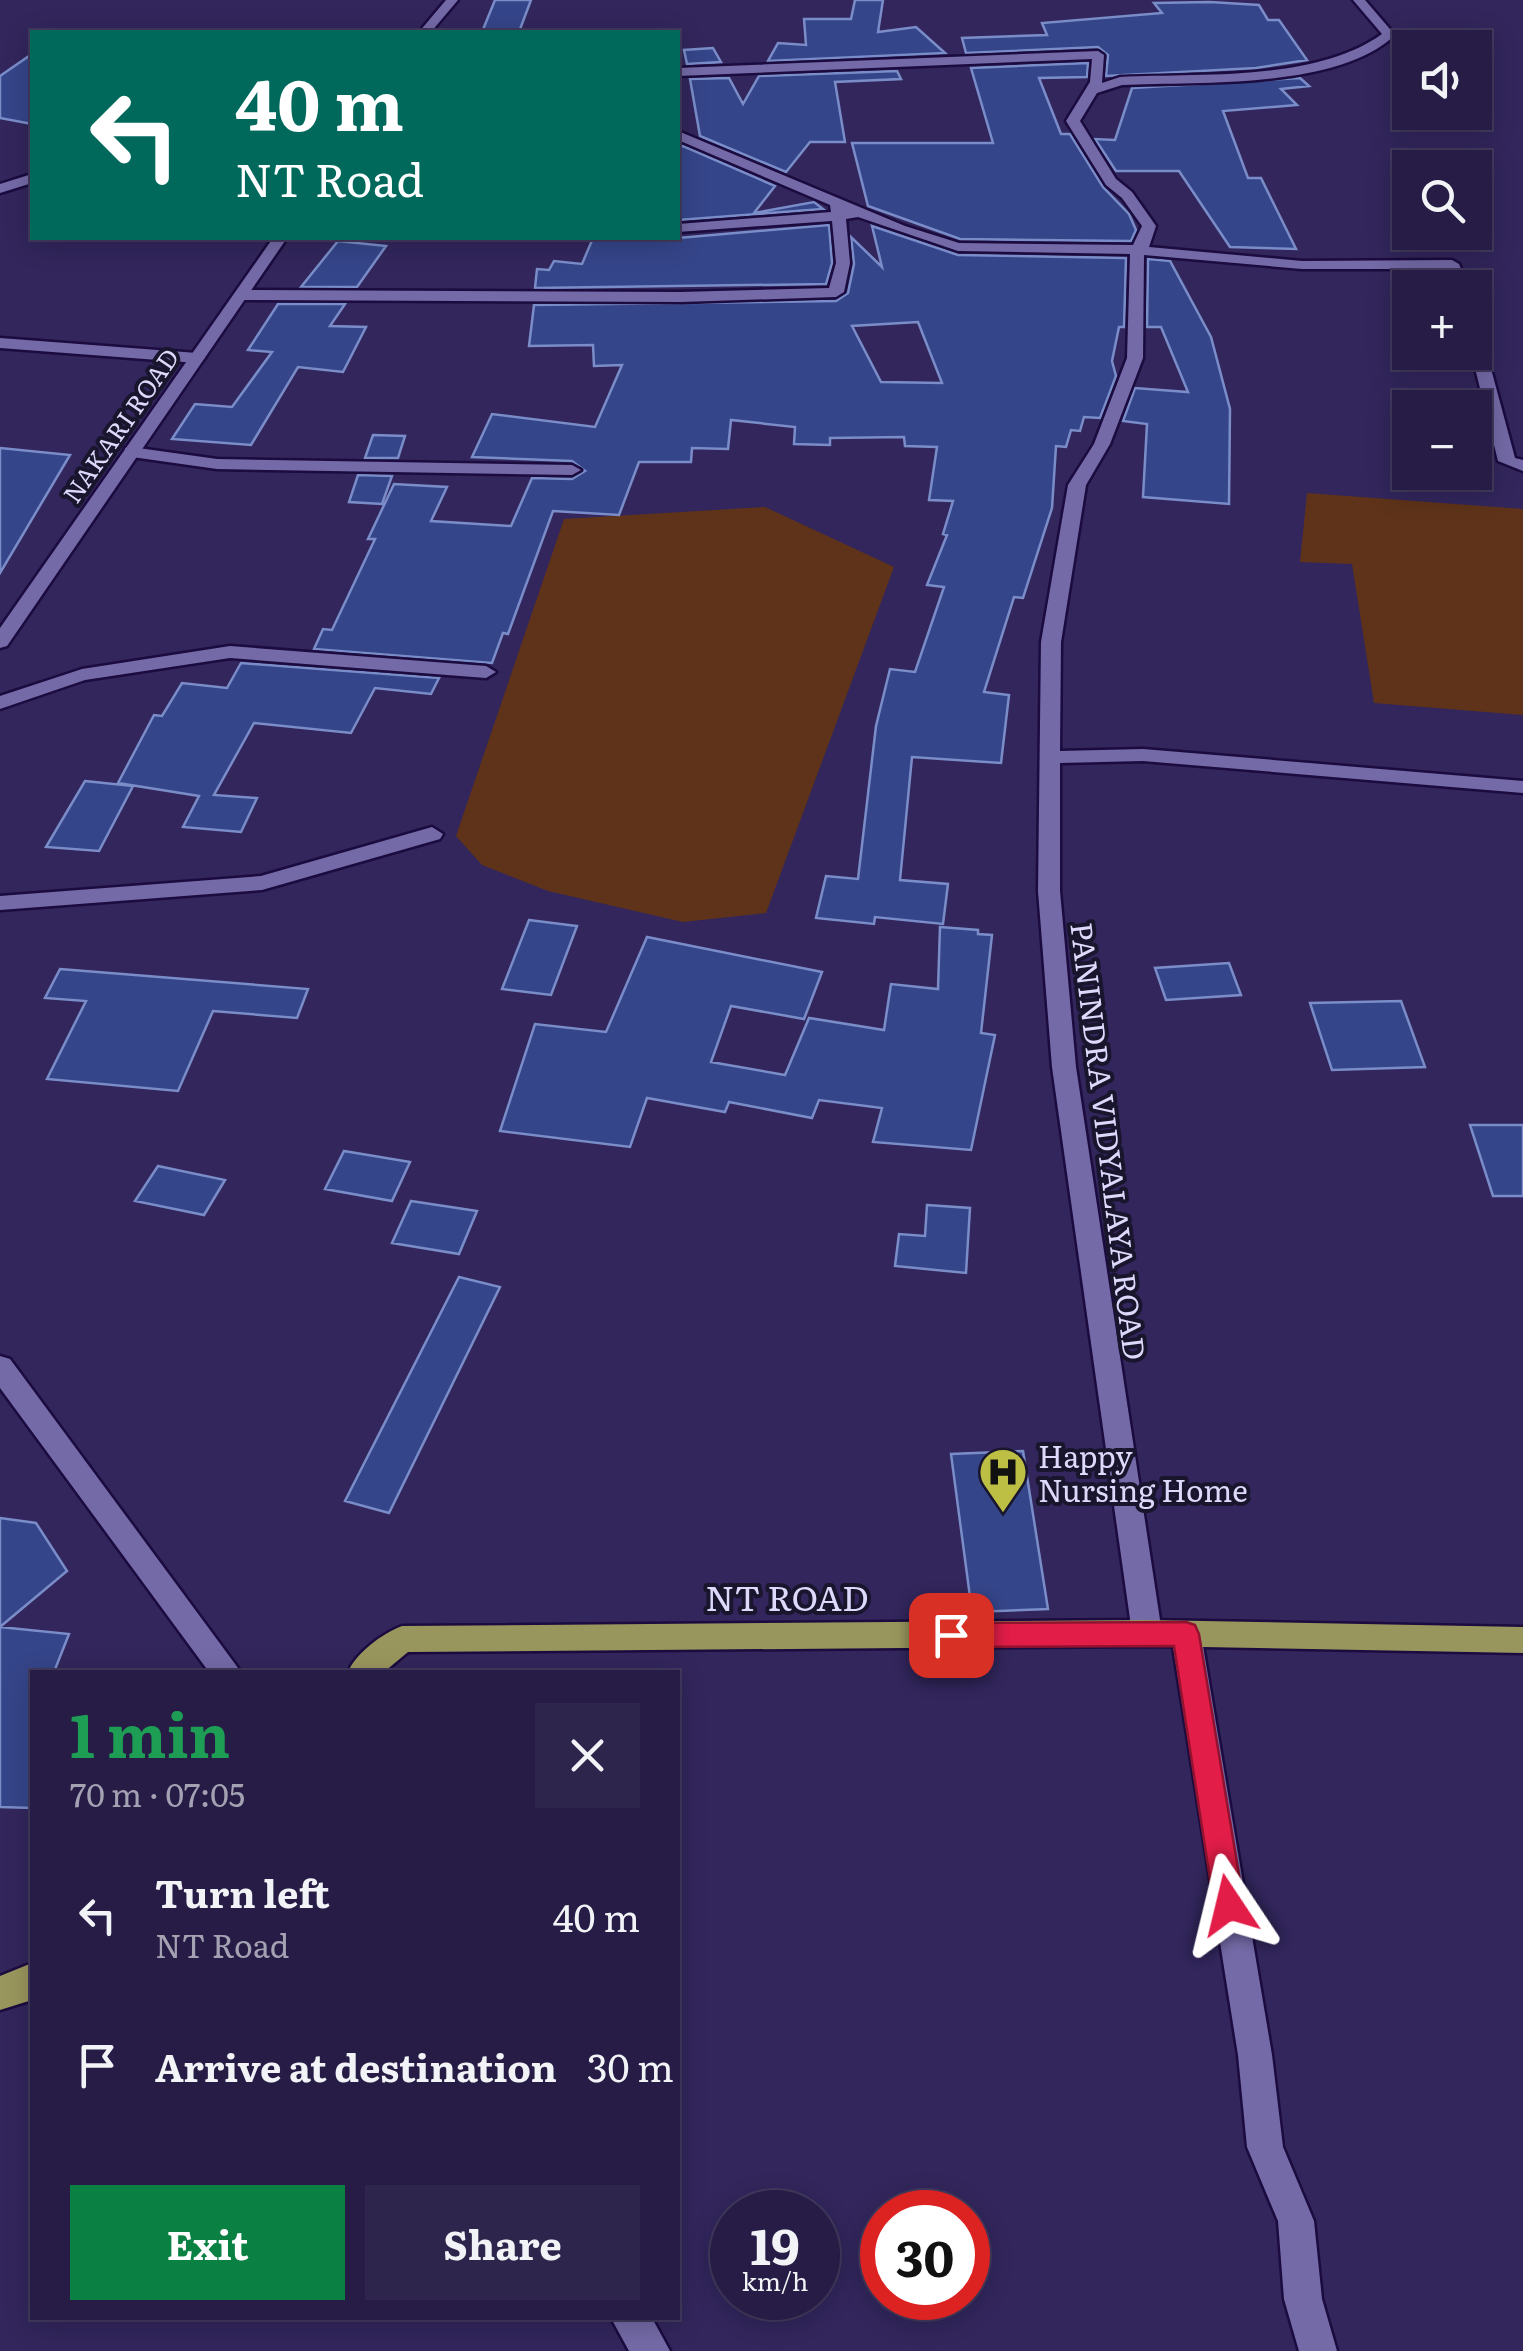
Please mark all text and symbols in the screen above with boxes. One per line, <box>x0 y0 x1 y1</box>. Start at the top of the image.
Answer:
map controls <box>1392 30 1492 490</box>
button: sound <box>1392 30 1492 130</box>
text: 40 m <box>235 49 404 153</box>
icon: left <box>70 70 200 200</box>
text: NT Road <box>235 144 424 211</box>
button: search <box>1392 150 1492 250</box>
button: + <box>1392 270 1492 370</box>
street label: NAKARI ROAD <box>53 340 187 510</box>
button: − <box>1392 390 1492 490</box>
street label: PANINDRA VIDYALAYA ROAD <box>1061 920 1159 1362</box>
place label: Happy Nursing Home <box>1038 1433 1248 1511</box>
hospital icon: Happy Nursing Home <box>977 1446 1029 1514</box>
street label: NT ROAD <box>705 1570 869 1622</box>
pin <box>909 1593 994 1678</box>
icon: arrive <box>924 1608 979 1663</box>
text: 1 min <box>70 1687 230 1776</box>
button: close <box>535 1703 640 1808</box>
text: 70 m · 07:05 <box>70 1769 245 1817</box>
position arrow <box>1177 1853 1281 1957</box>
text: Turn left <box>155 1863 330 1920</box>
text: 40 m <box>553 1887 640 1944</box>
icon: left <box>70 1888 125 1943</box>
text: NT Road <box>155 1920 289 1968</box>
text: Arrive at destination <box>155 2037 557 2094</box>
text: 30 m <box>587 2037 674 2094</box>
icon: arrive <box>70 2038 125 2093</box>
button: Exit <box>70 2185 345 2300</box>
button: Share <box>365 2185 640 2300</box>
speed limit sign: 30 <box>860 2190 990 2320</box>
text: 19 <box>750 2206 800 2280</box>
text: km/h <box>742 2262 808 2299</box>

